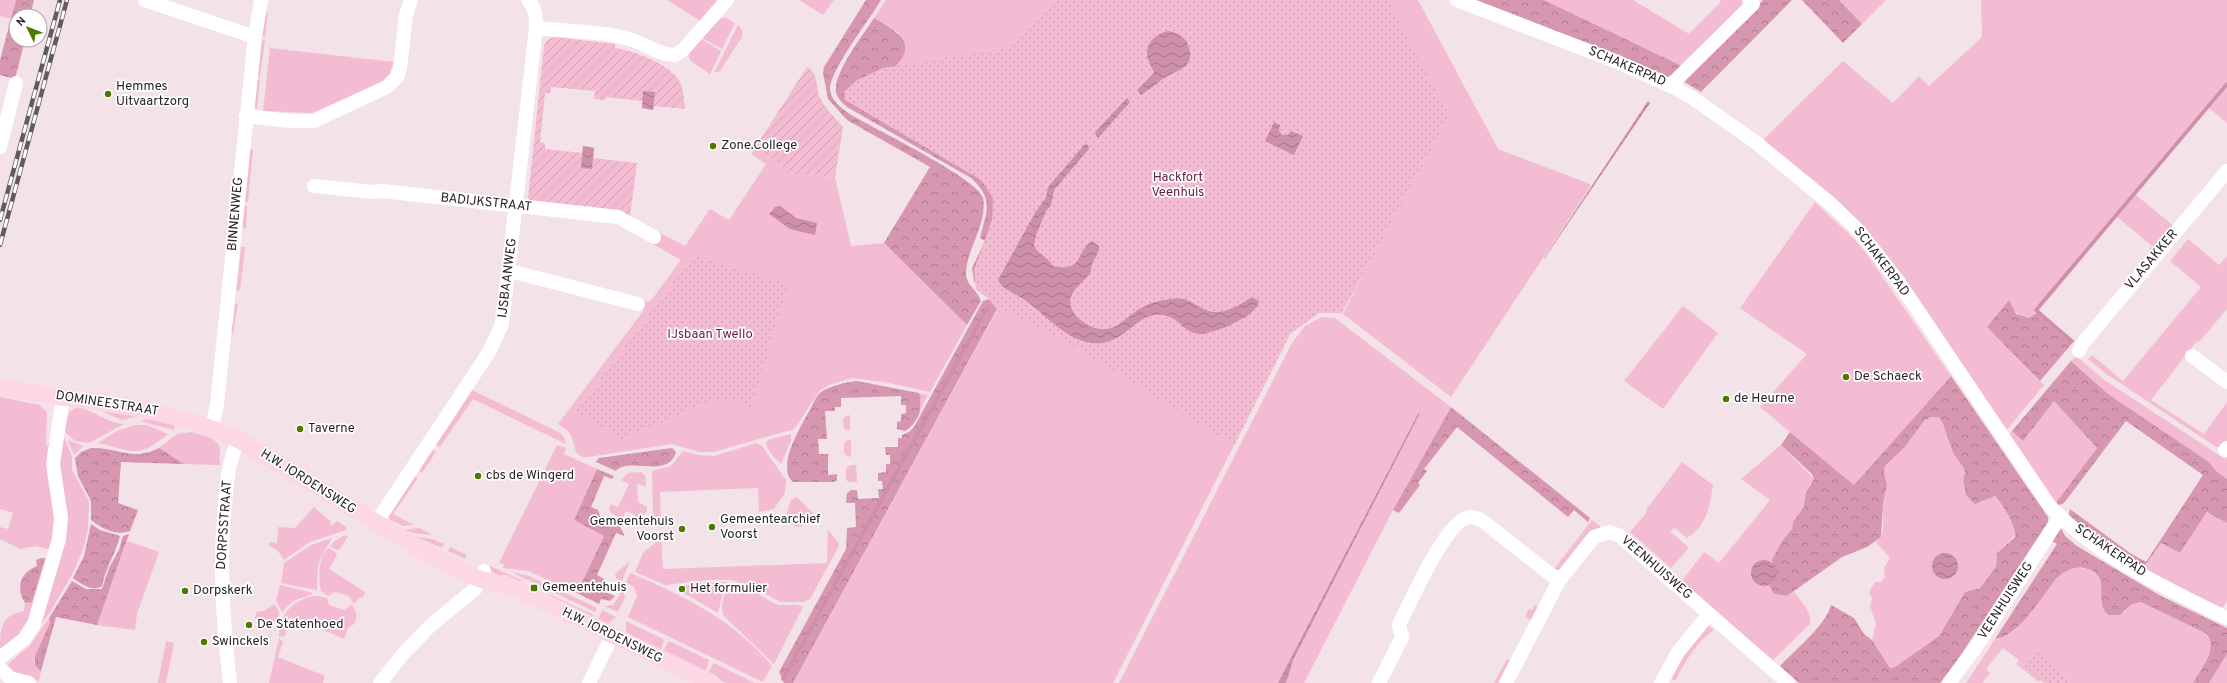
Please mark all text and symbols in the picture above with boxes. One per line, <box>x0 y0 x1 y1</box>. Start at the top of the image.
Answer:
north arrow <box>8 8 48 48</box>
text: N <box>14 14 29 30</box>
street label: SCHAKERPAD <box>1586 43 1668 91</box>
place label: Hemmes Uitvaartzorg <box>116 79 189 110</box>
marker: Hemmes Uitvaartzorg <box>103 89 113 99</box>
place label: Zone.College <box>721 138 797 154</box>
marker: Zone.College <box>708 141 718 151</box>
park label: Hackfort Veenhuis <box>1152 170 1204 201</box>
street label: BINNENWEG <box>225 176 247 252</box>
street label: BADIJKSTRAAT <box>440 190 532 216</box>
street label: SCHAKERPAD <box>1850 224 1912 300</box>
street label: VLASAKKER <box>2122 227 2182 293</box>
street label: IJSBAANWEG <box>495 237 521 319</box>
park label: IJsbaan Twello <box>667 327 753 343</box>
place label: De Schaeck <box>1854 369 1922 385</box>
marker: De Schaeck <box>1841 372 1851 382</box>
street label: DOMINEESTRAAT <box>54 388 160 420</box>
place label: de Heurne <box>1734 391 1794 407</box>
marker: de Heurne <box>1721 394 1731 404</box>
place label: Taverne <box>308 421 355 437</box>
marker: Taverne <box>295 424 305 434</box>
street label: H.W. IORDENSWEG <box>257 446 359 518</box>
place label: cbs de Wingerd <box>486 468 574 484</box>
marker: cbs de Wingerd <box>473 471 483 481</box>
street label: DORPSSTRAAT <box>214 480 236 570</box>
place label: Gemeentearchief Voorst <box>720 512 821 543</box>
place label: Gemeentehuis Voorst <box>589 514 674 545</box>
street label: SCHAKERPAD <box>2071 521 2149 581</box>
marker: Gemeentearchief Voorst <box>707 522 717 532</box>
marker: Gemeentehuis Voorst <box>677 524 687 534</box>
street label: VEENHUISWEG <box>1617 533 1695 603</box>
street label: VEENHUISWEG <box>1975 559 2037 643</box>
place label: Gemeentehuis <box>542 580 627 596</box>
place label: Het formulier <box>690 581 767 597</box>
place label: Dorpskerk <box>193 583 253 599</box>
marker: Gemeentehuis <box>529 583 539 593</box>
marker: Het formulier <box>677 584 687 594</box>
marker: Dorpskerk <box>180 586 190 596</box>
street label: H.W. IORDENSWEG <box>559 605 665 667</box>
place label: De Statenhoed <box>257 617 344 633</box>
marker: De Statenhoed <box>244 620 254 630</box>
place label: Swinckels <box>212 634 269 650</box>
marker: Swinckels <box>199 637 209 647</box>

